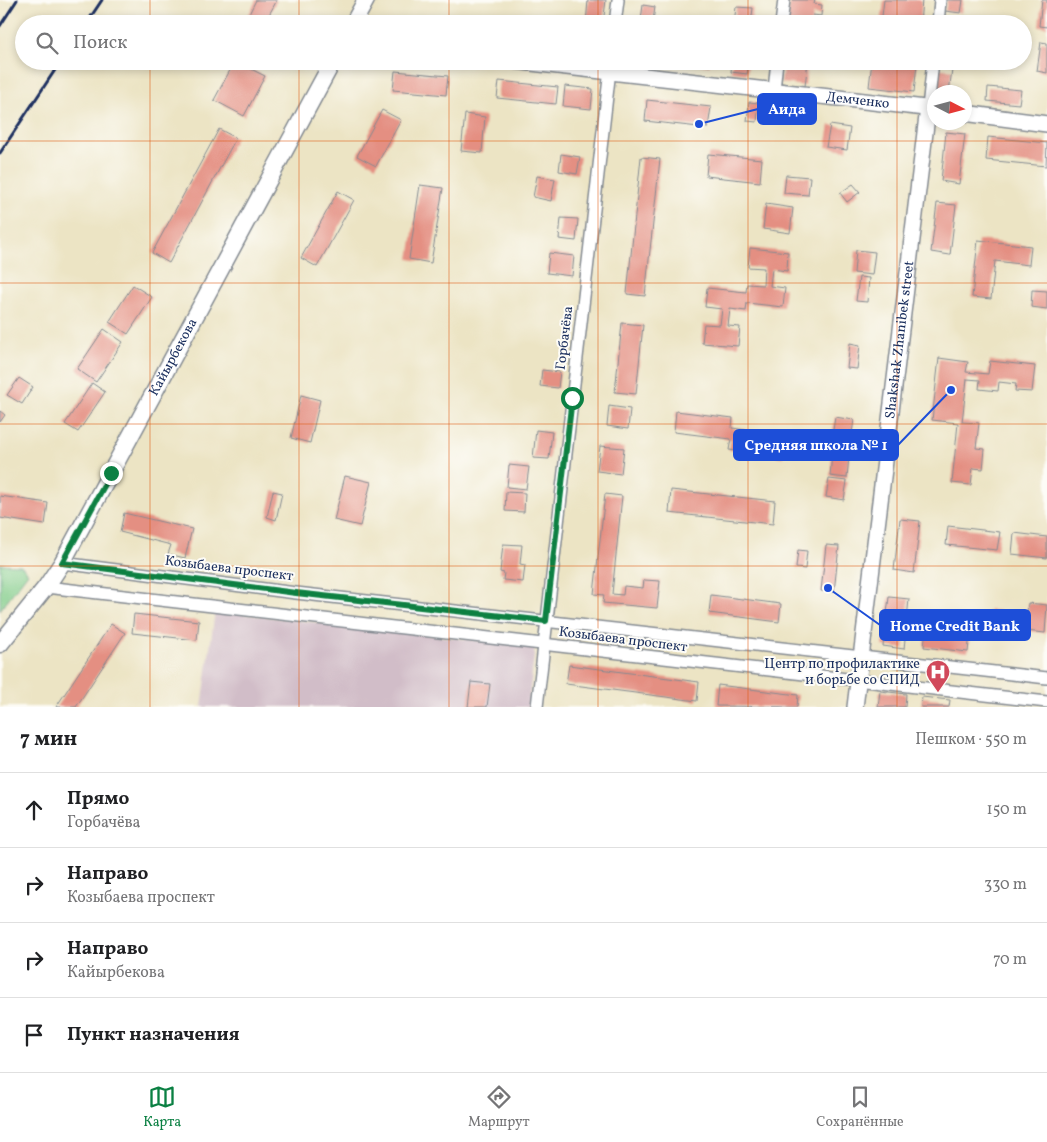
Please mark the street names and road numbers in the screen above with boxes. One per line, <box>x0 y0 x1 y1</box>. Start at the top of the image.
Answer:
street label: Демченко <box>825 87 890 113</box>
street label: Shakshak Zhanibek street <box>881 260 919 420</box>
street label: Горбачёва <box>552 305 578 371</box>
street label: Кайырбекова <box>144 315 202 399</box>
street label: Козыбаева проспект <box>164 552 294 586</box>
street label: Козыбаева проспект <box>558 623 688 657</box>

